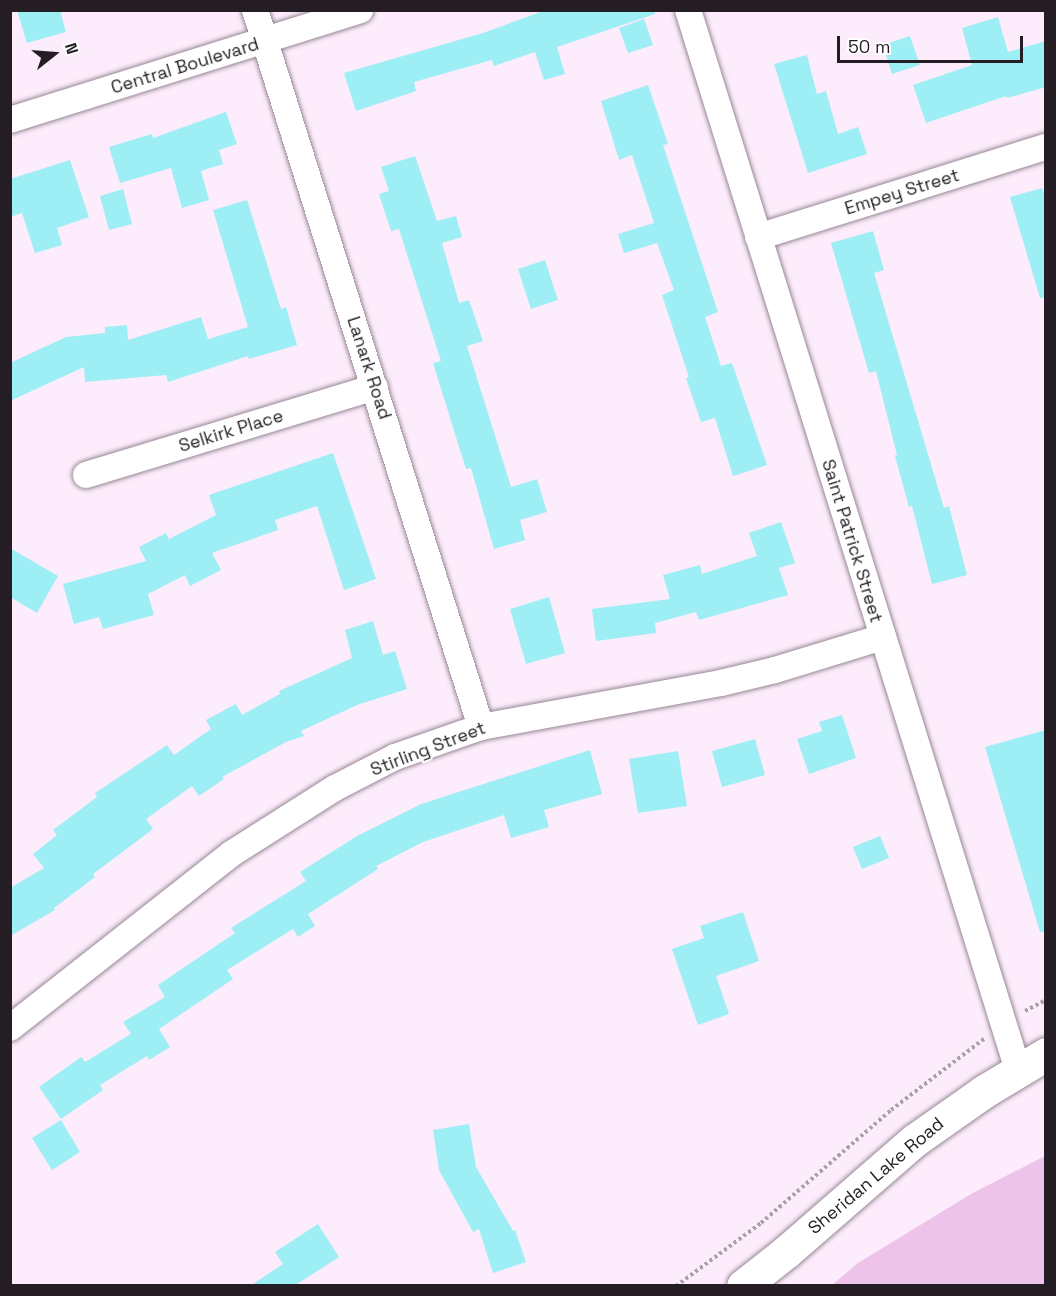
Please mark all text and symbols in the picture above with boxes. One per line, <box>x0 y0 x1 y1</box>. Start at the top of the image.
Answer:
north arrow <box>24 24 84 84</box>
scale bar <box>840 24 1026 62</box>
street label: Central Boulevard <box>108 33 262 99</box>
text: 50 m <box>848 35 890 58</box>
text: N <box>60 40 83 57</box>
street label: Empey Street <box>842 164 962 220</box>
street label: Lanark Road <box>342 314 396 422</box>
street label: Selkirk Place <box>176 405 286 457</box>
street label: Saint Patrick Street <box>817 457 887 625</box>
street label: Stirling Street <box>367 717 489 781</box>
street label: Sheridan Lake Road <box>804 1113 948 1239</box>

